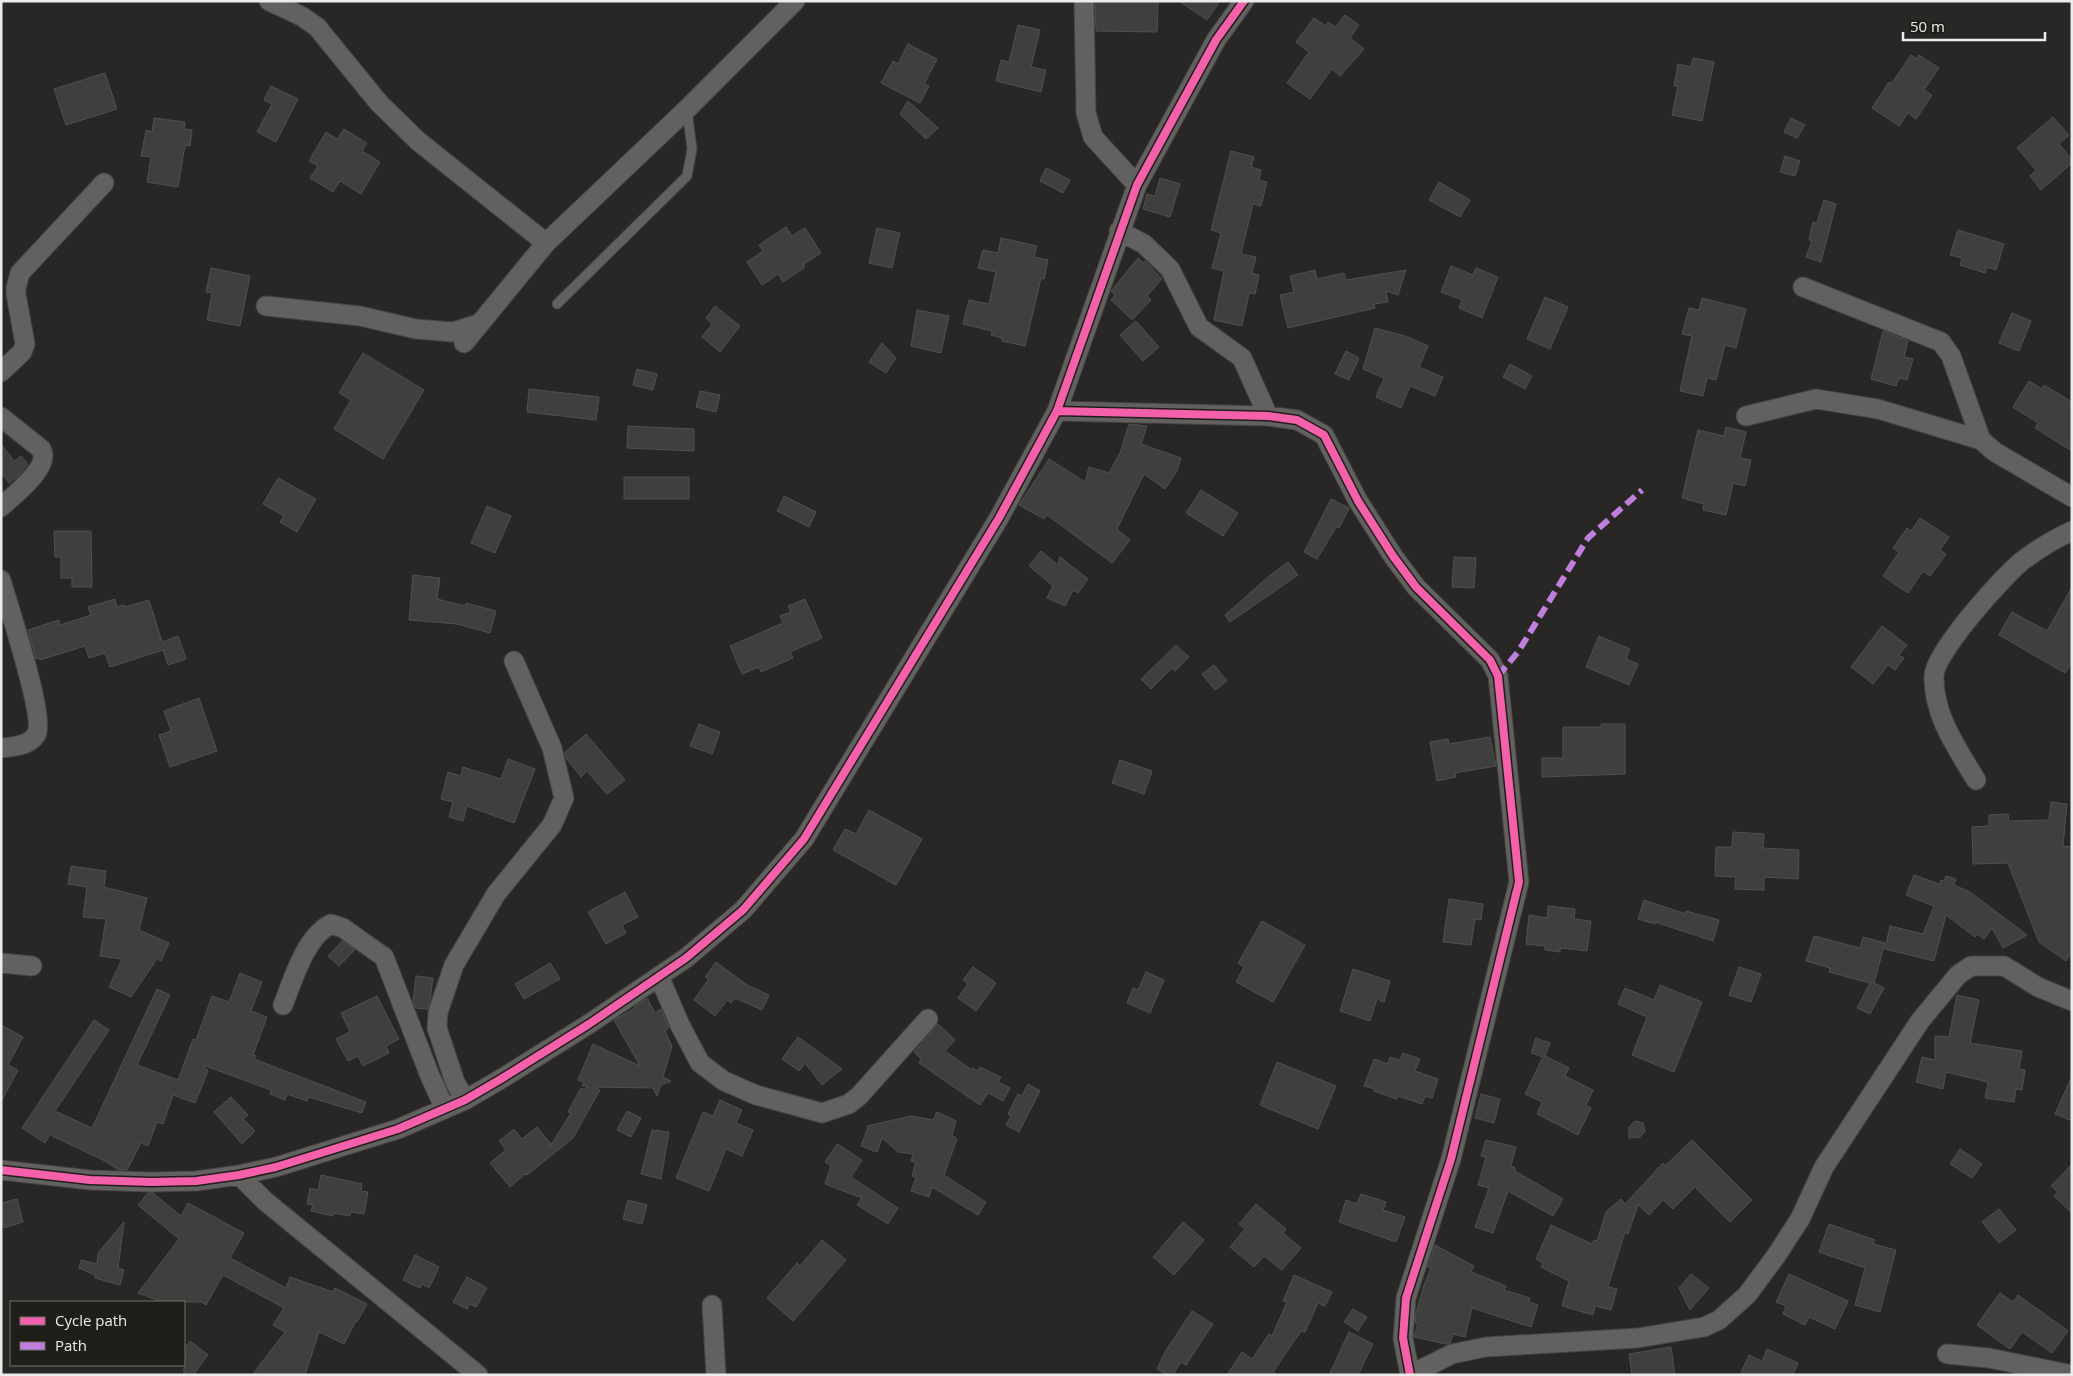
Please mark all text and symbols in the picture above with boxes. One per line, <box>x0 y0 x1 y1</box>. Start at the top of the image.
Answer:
scale bar <box>1903 10 2046 42</box>
text: 50 m <box>1910 16 1945 36</box>
legend <box>10 1301 185 1366</box>
text: Cycle path <box>55 1310 127 1330</box>
text: Path <box>55 1335 87 1355</box>

